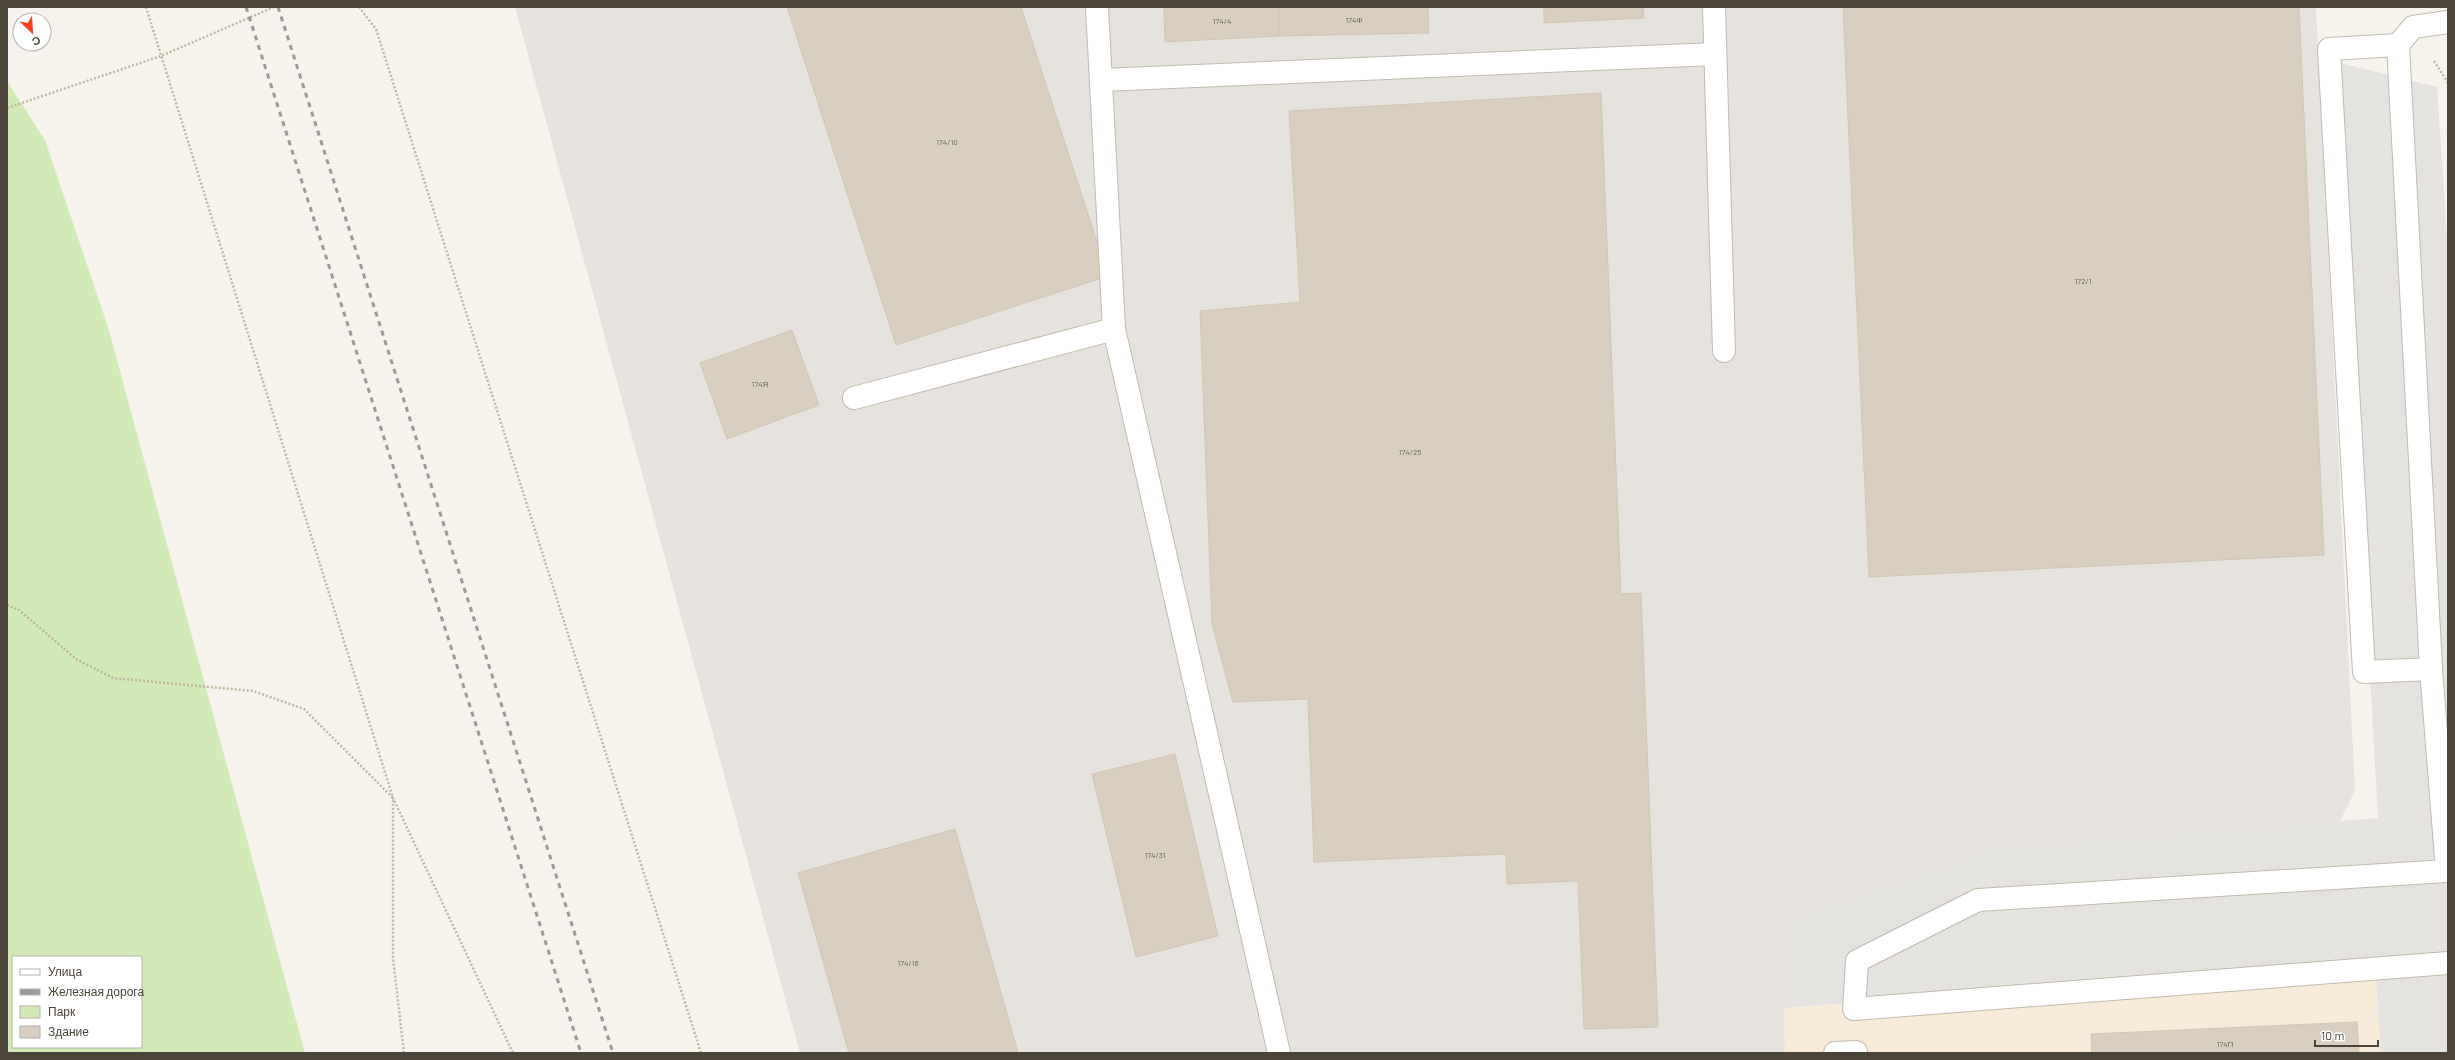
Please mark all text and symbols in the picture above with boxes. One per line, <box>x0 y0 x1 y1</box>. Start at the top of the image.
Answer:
north arrow <box>12 12 52 52</box>
house number: 174Ф <box>1345 15 1363 25</box>
house number: 174/4 <box>1213 16 1231 26</box>
text: С <box>30 34 43 49</box>
house number: 174/10 <box>936 137 958 147</box>
house number: 172/1 <box>2075 276 2092 286</box>
house number: 174Я <box>752 379 769 389</box>
house number: 174/25 <box>1399 447 1421 457</box>
house number: 174/31 <box>1144 850 1166 860</box>
legend <box>12 956 142 1048</box>
house number: 174/16 <box>897 958 919 968</box>
text: Улица <box>48 964 82 979</box>
text: Железная дорога <box>48 984 144 999</box>
text: Парк <box>48 1004 76 1019</box>
scale bar <box>2315 1022 2378 1048</box>
text: Здание <box>48 1024 89 1039</box>
text: 10 m <box>2321 1028 2344 1042</box>
house number: 174П <box>2217 1039 2234 1049</box>

